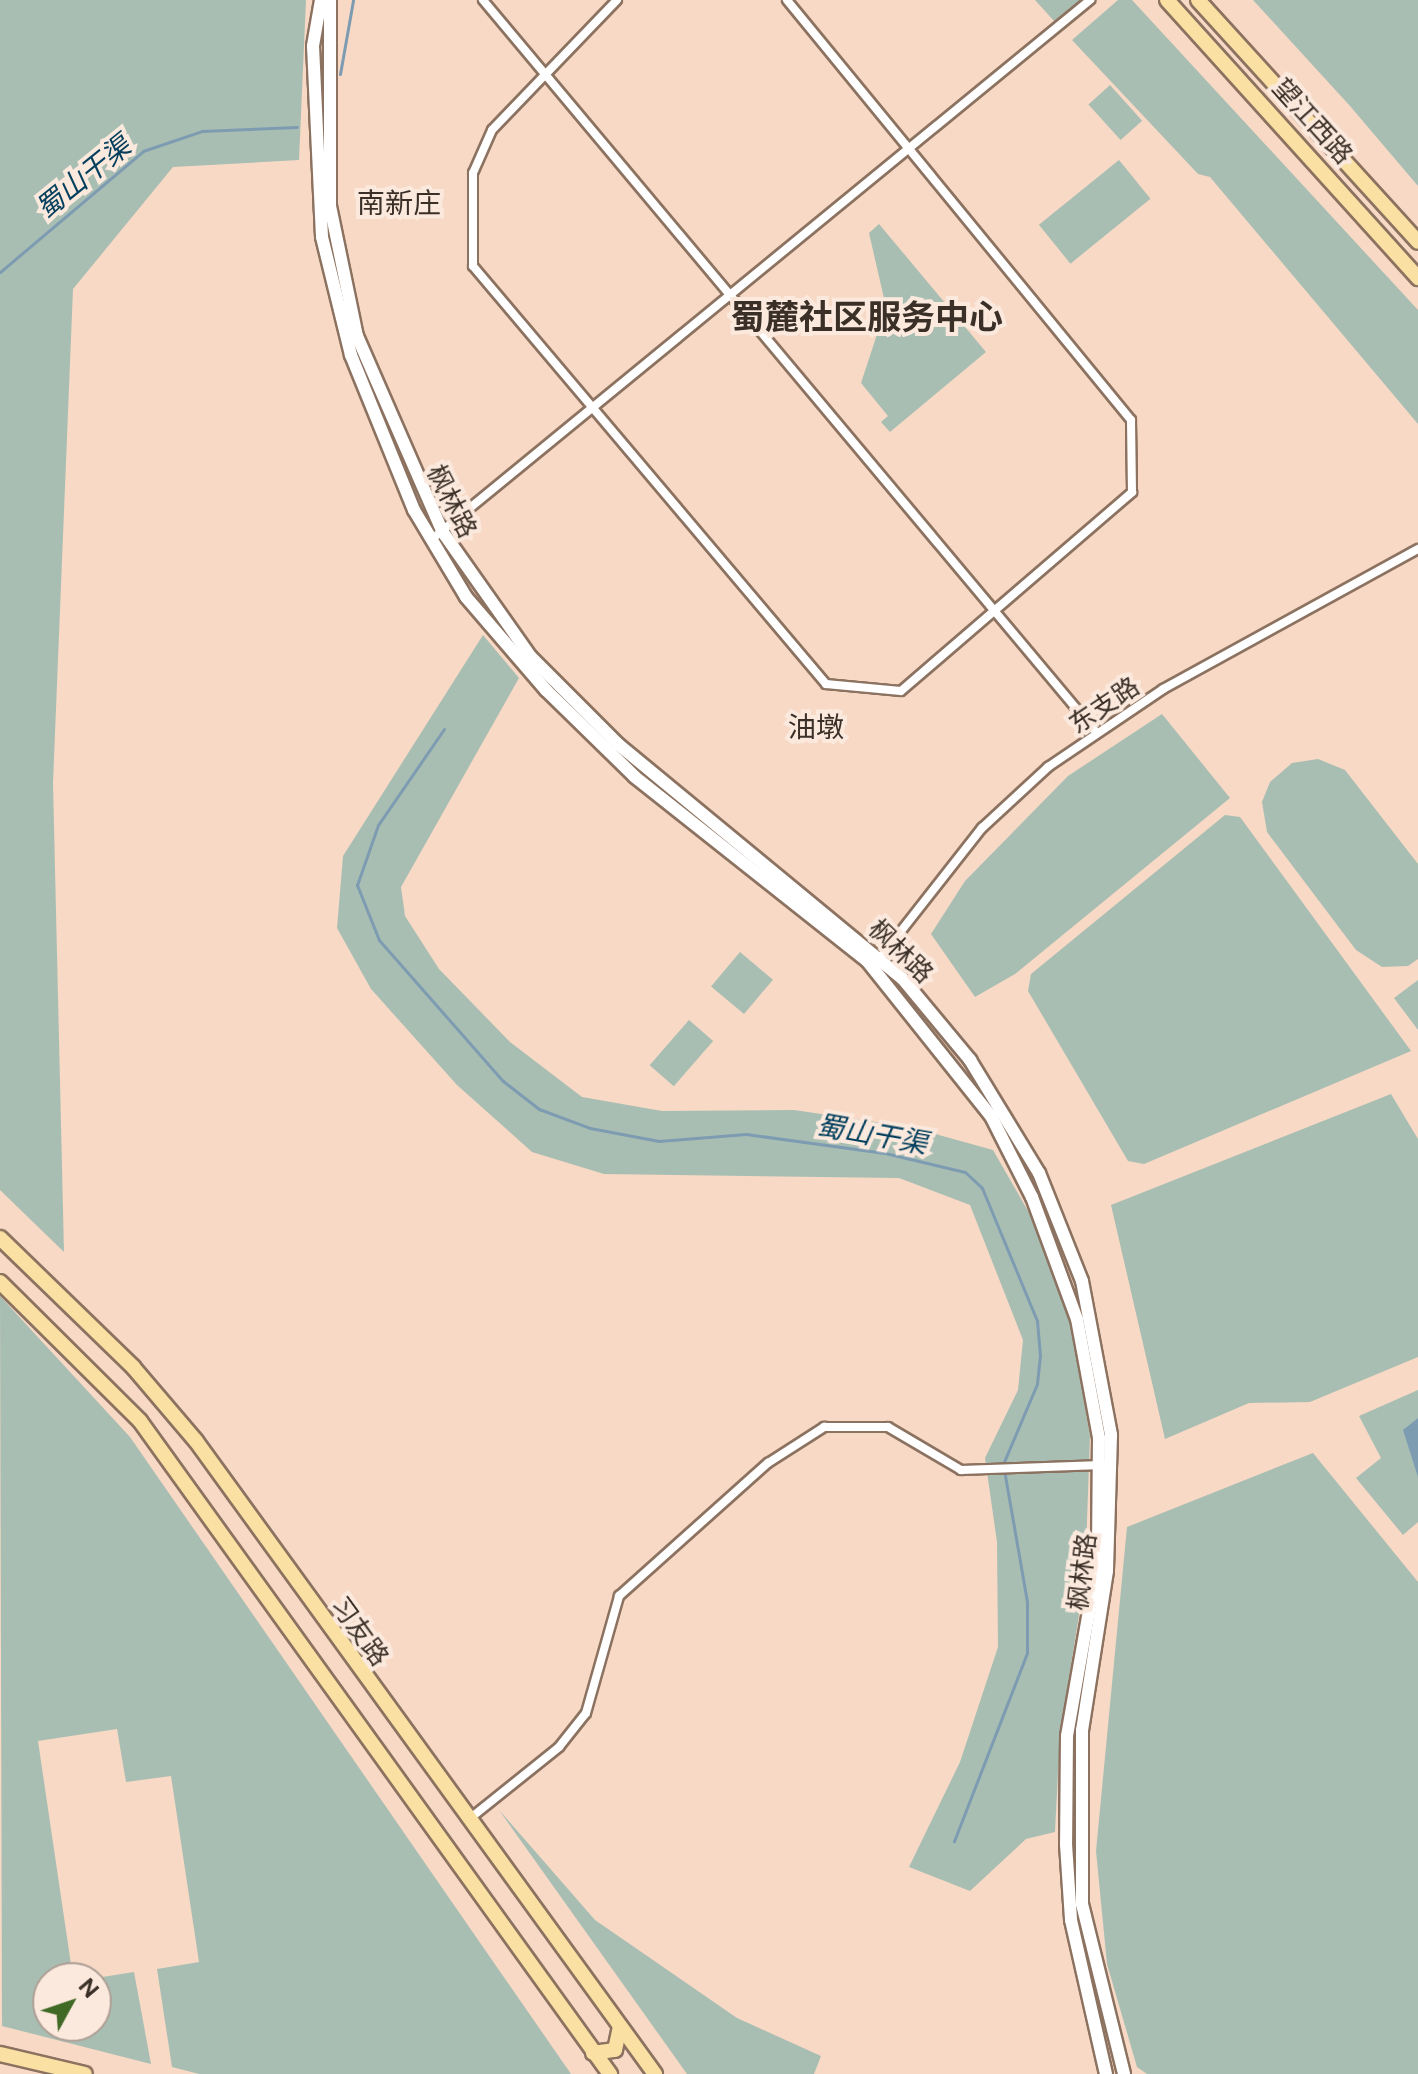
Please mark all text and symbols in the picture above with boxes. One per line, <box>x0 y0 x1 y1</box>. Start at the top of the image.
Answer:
street label: 望江西路 <box>1267 72 1359 170</box>
water label: 蜀山干渠 <box>29 129 137 225</box>
district label: 南新庄 <box>357 186 441 220</box>
district label: 蜀麓社区服务中心 <box>731 298 1003 338</box>
street label: 枫林路 <box>420 459 484 543</box>
street label: 东支路 <box>1063 670 1145 740</box>
district label: 油墩 <box>788 710 844 744</box>
street label: 枫林路 <box>862 913 940 989</box>
water label: 蜀山干渠 <box>814 1108 930 1160</box>
street label: 枫林路 <box>1062 1531 1102 1613</box>
street label: 习友路 <box>324 1590 396 1672</box>
north arrow <box>32 1962 112 2042</box>
text: N <box>73 1973 104 2003</box>

